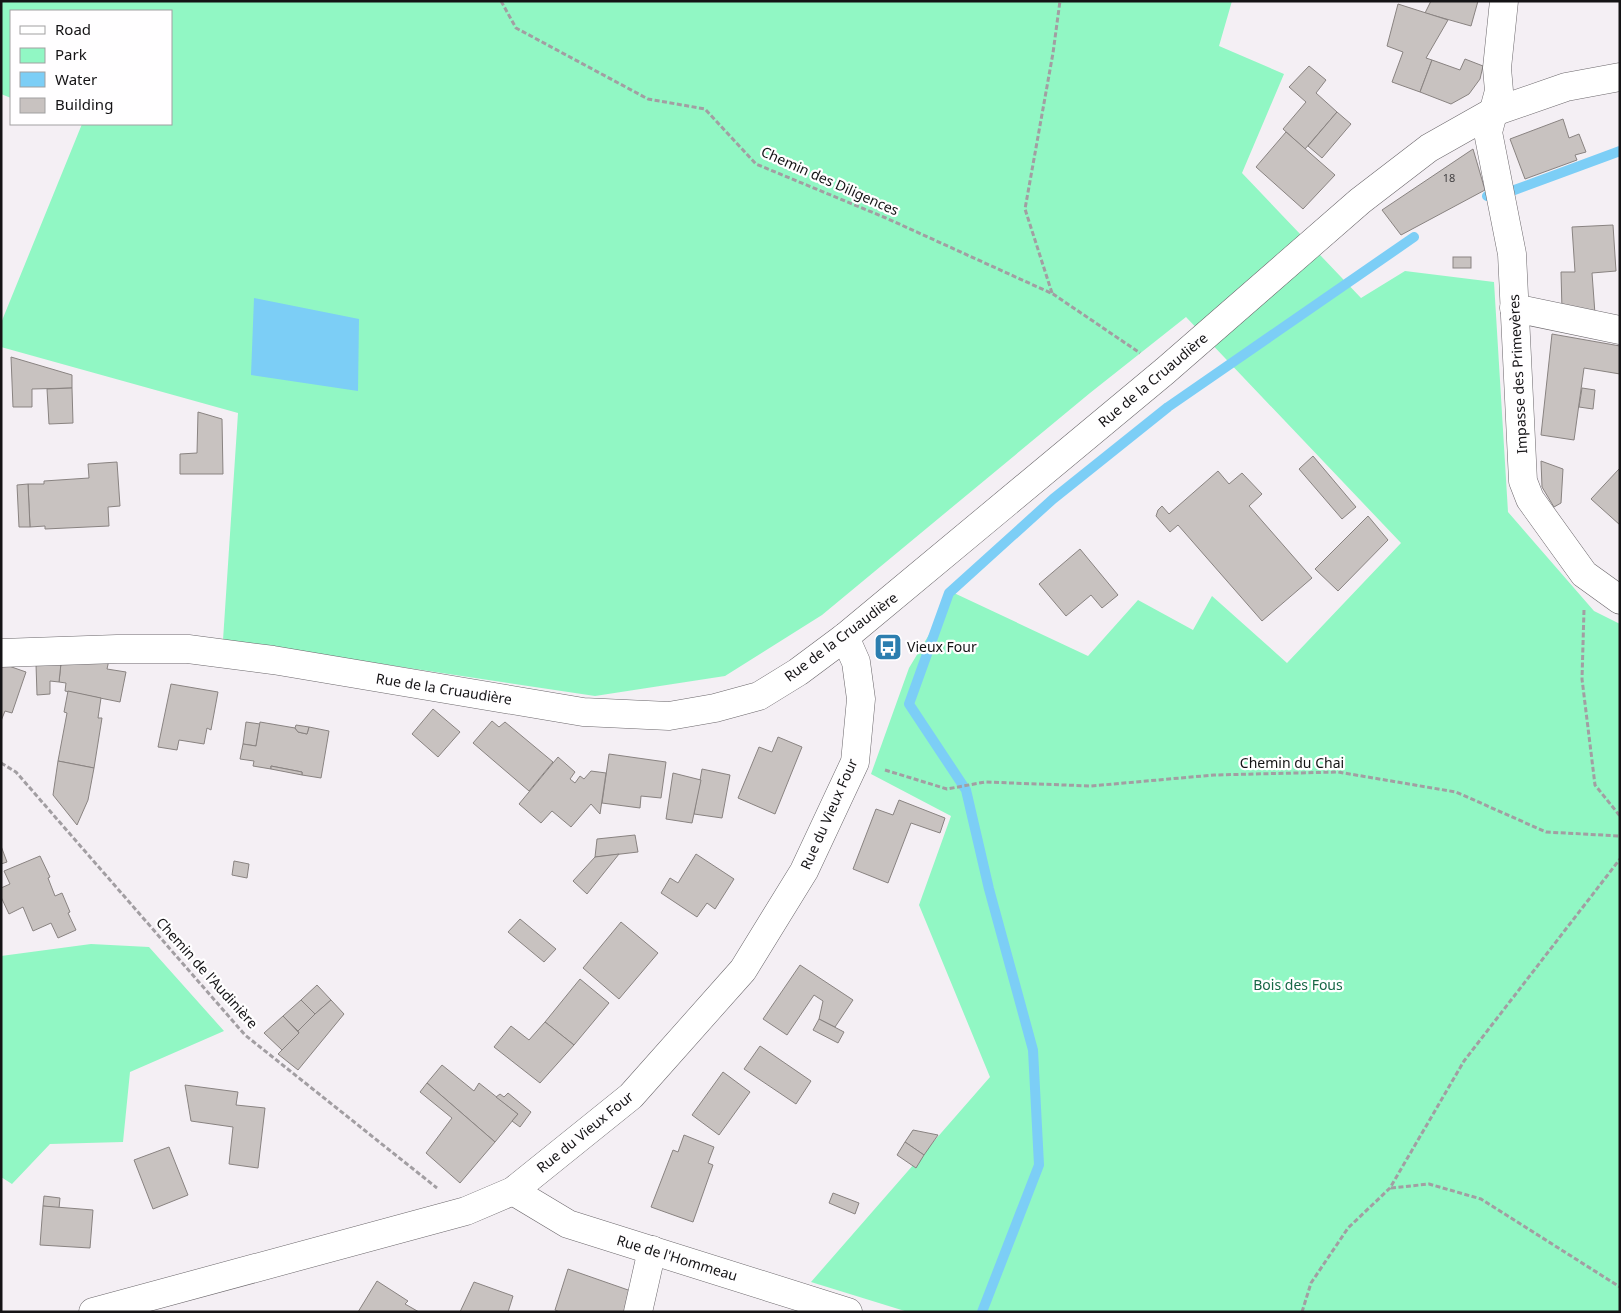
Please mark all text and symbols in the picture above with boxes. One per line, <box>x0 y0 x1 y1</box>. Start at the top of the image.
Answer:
legend <box>10 10 172 125</box>
text: Road <box>55 19 91 39</box>
text: Park <box>55 44 87 64</box>
text: Water <box>55 69 97 89</box>
text: Building <box>55 94 113 114</box>
street label: Chemin des Diligences <box>758 142 902 220</box>
house number: 18 <box>1443 170 1455 185</box>
street label: Impasse des Primevères <box>1504 293 1531 454</box>
street label: Rue de la Cruaudière <box>1094 328 1212 431</box>
street label: Rue de la Cruaudière <box>780 588 901 686</box>
bus stop icon: Vieux Four <box>873 632 903 662</box>
place label: Vieux Four <box>907 637 977 656</box>
street label: Rue de la Cruaudière <box>375 668 514 709</box>
street label: Chemin du Chai <box>1240 753 1344 772</box>
street label: Rue du Vieux Four <box>796 755 862 872</box>
street label: Chemin de l'Audinière <box>152 913 263 1032</box>
park label: Bois des Fous <box>1253 975 1343 994</box>
street label: Rue du Vieux Four <box>532 1086 637 1177</box>
street label: Rue de l'Hommeau <box>614 1230 740 1285</box>

